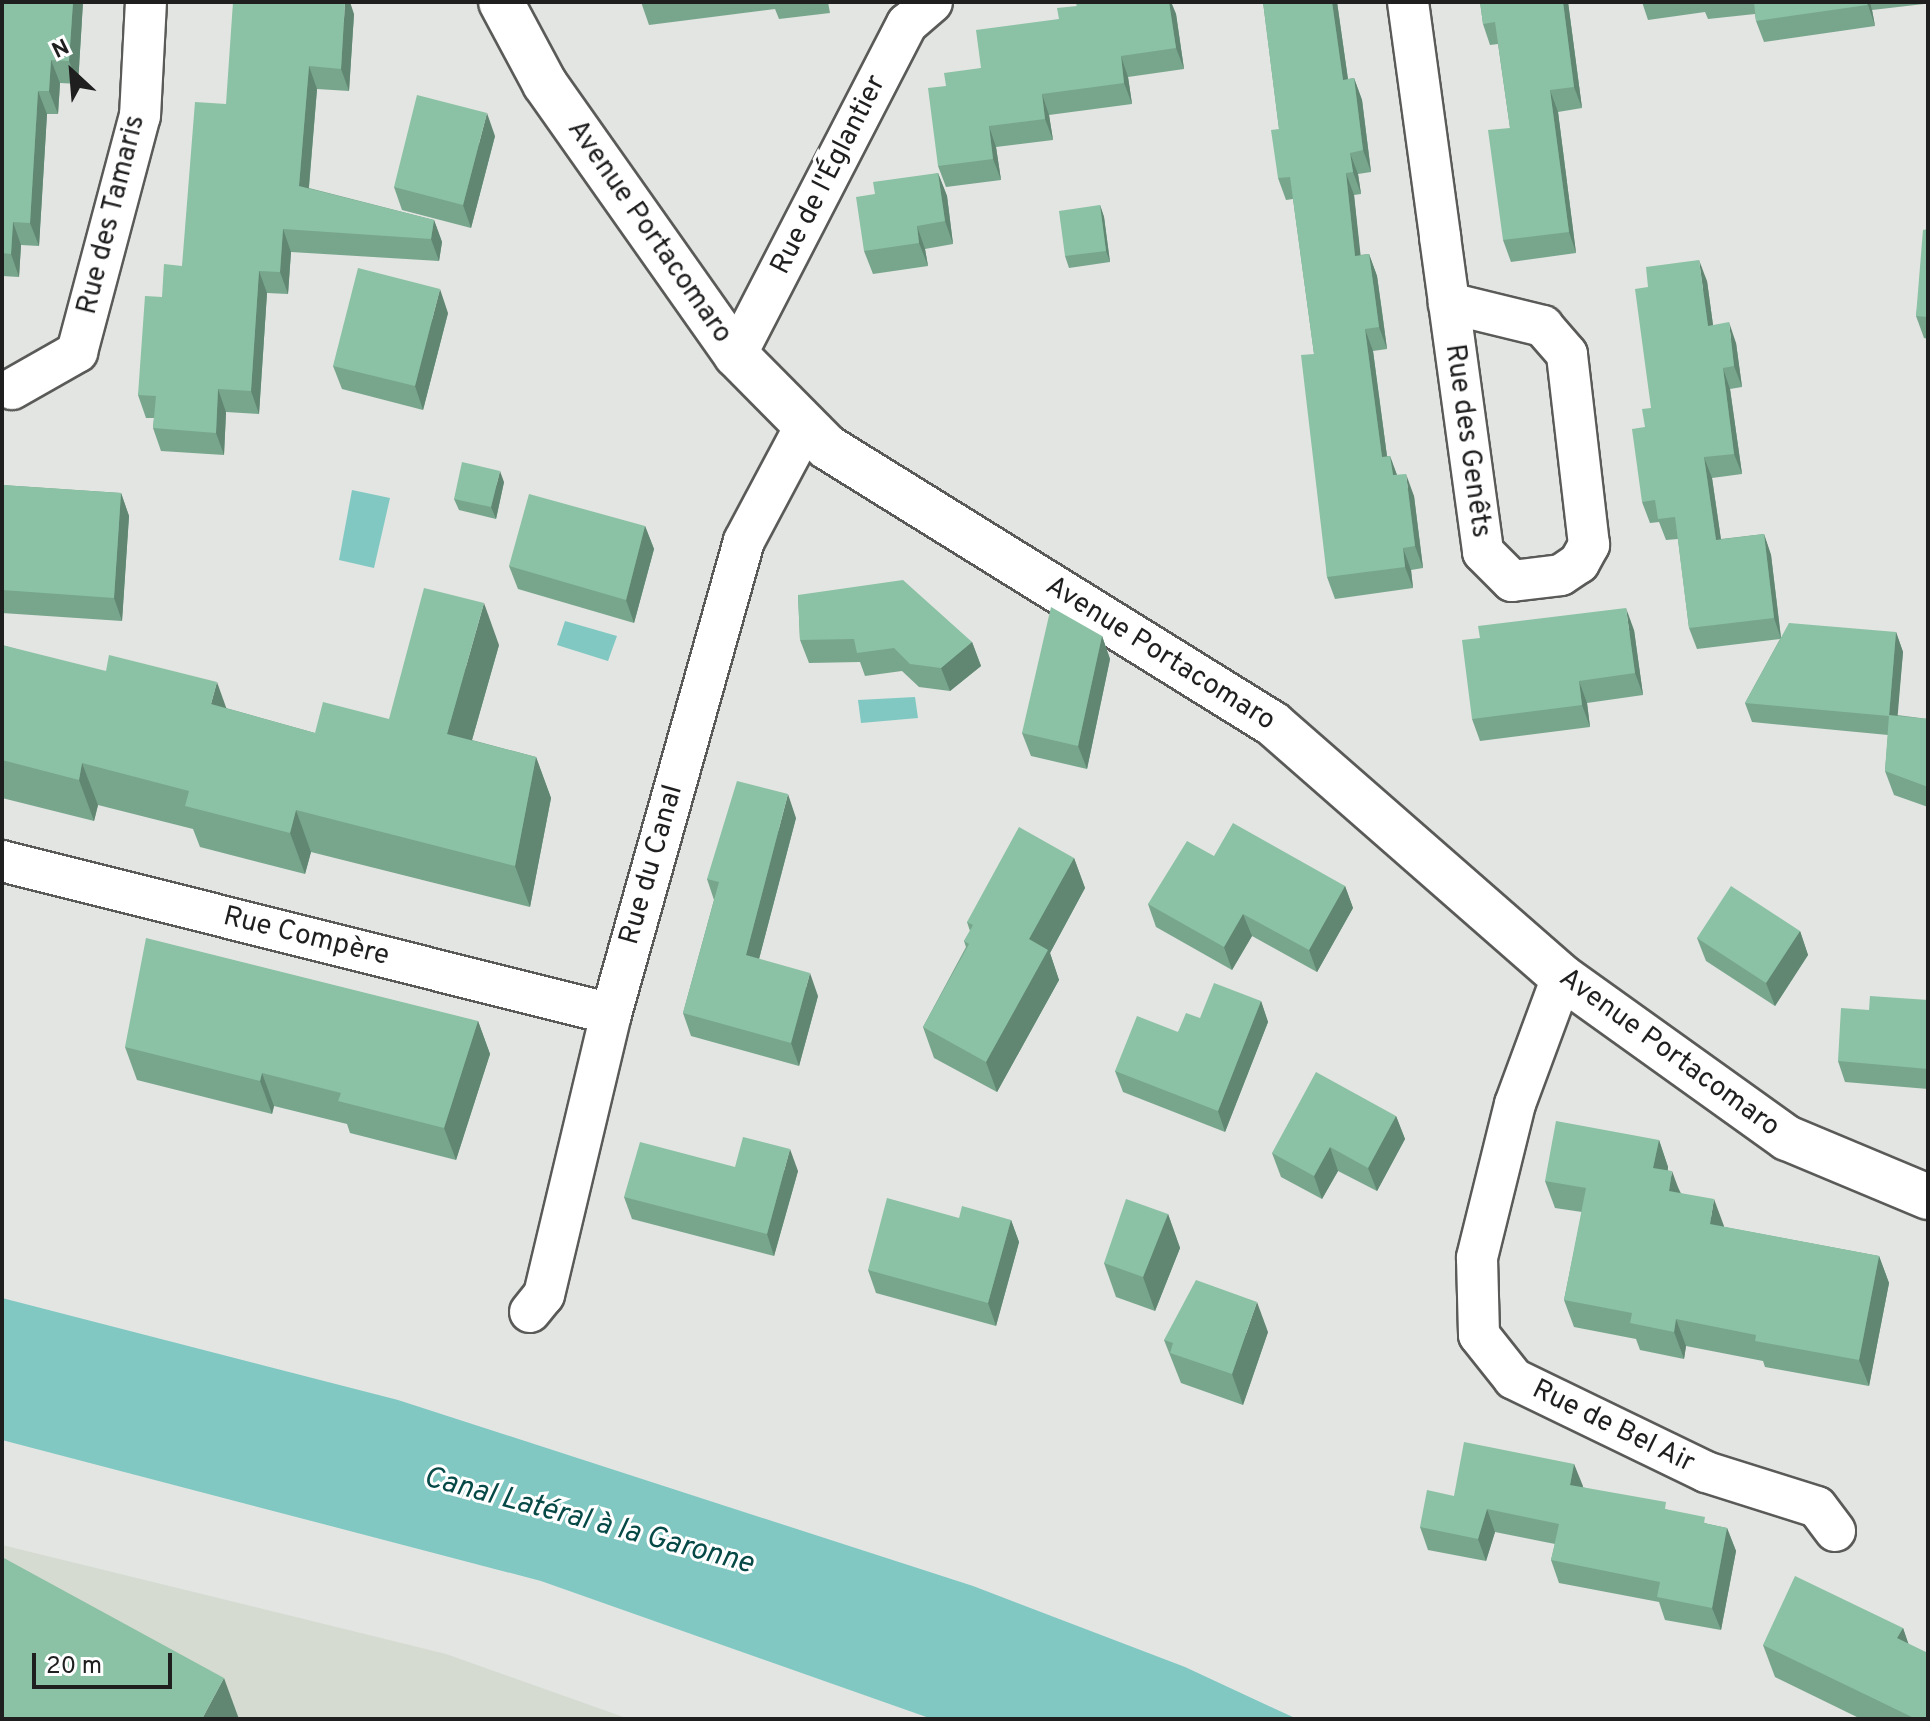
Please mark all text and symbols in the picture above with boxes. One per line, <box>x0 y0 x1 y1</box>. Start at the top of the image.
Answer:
north arrow <box>32 32 112 112</box>
text: N <box>48 34 74 66</box>
street label: Rue de l'Églantier <box>764 70 894 280</box>
street label: Rue des Tamaris <box>71 111 153 319</box>
street label: Avenue Portacomaro <box>559 114 739 350</box>
street label: Rue des Genêts <box>1437 342 1497 540</box>
street label: Avenue Portacomaro <box>1039 570 1281 738</box>
street label: Rue du Canal <box>613 781 691 949</box>
street label: Rue Compère <box>220 900 392 974</box>
street label: Avenue Portacomaro <box>1552 962 1786 1144</box>
street label: Rue de Bel Air <box>1526 1373 1700 1481</box>
water label: Canal Latéral à la Garonne <box>419 1461 757 1583</box>
scale bar <box>36 1637 176 1687</box>
text: 20 m <box>46 1652 102 1682</box>

